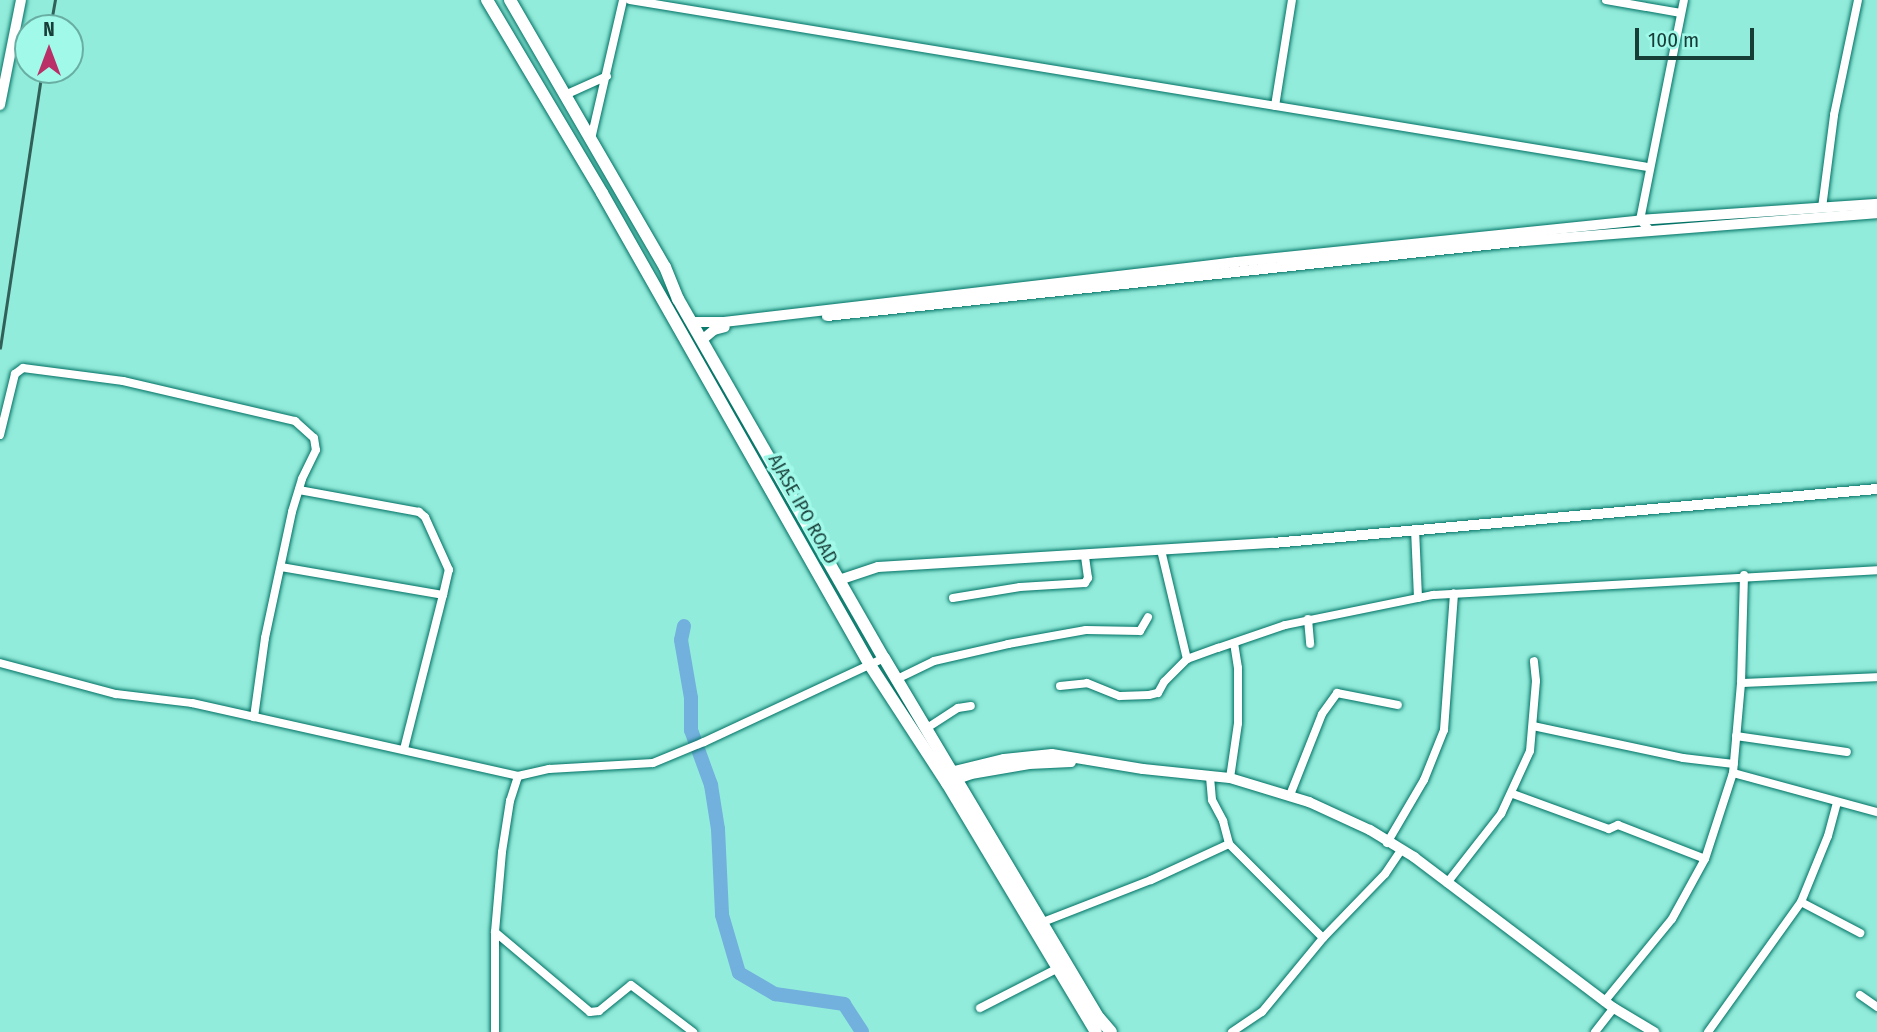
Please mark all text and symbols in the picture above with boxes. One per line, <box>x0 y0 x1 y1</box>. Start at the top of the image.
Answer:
north arrow <box>14 14 84 84</box>
scale bar <box>1639 14 1758 58</box>
text: N <box>43 18 55 41</box>
text: 100 m <box>1648 27 1699 53</box>
street label: AJASE IPO ROAD <box>763 450 843 568</box>

